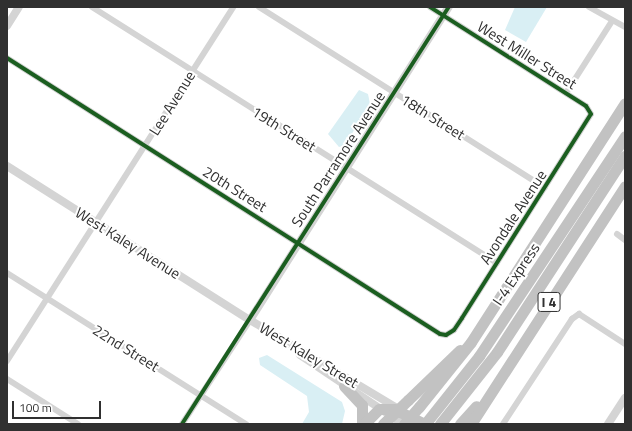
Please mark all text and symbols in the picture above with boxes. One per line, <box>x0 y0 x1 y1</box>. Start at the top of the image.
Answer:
street label: West Miller Street <box>474 17 580 93</box>
street label: Lee Avenue <box>145 67 199 139</box>
street label: South Parramore Avenue <box>287 88 389 230</box>
street label: 18th Street <box>398 90 468 144</box>
street label: 19th Street <box>249 102 319 156</box>
street label: 20th Street <box>200 162 270 216</box>
street label: Avondale Avenue <box>476 167 550 267</box>
street label: West Kaley Avenue <box>72 203 184 283</box>
street label: I-4 Express <box>489 239 543 309</box>
road number: I 4 <box>537 290 561 314</box>
street label: West Kaley Street <box>256 318 362 392</box>
street label: 22nd Street <box>90 321 162 375</box>
scale bar <box>14 393 103 419</box>
text: 100 m <box>19 398 52 417</box>

